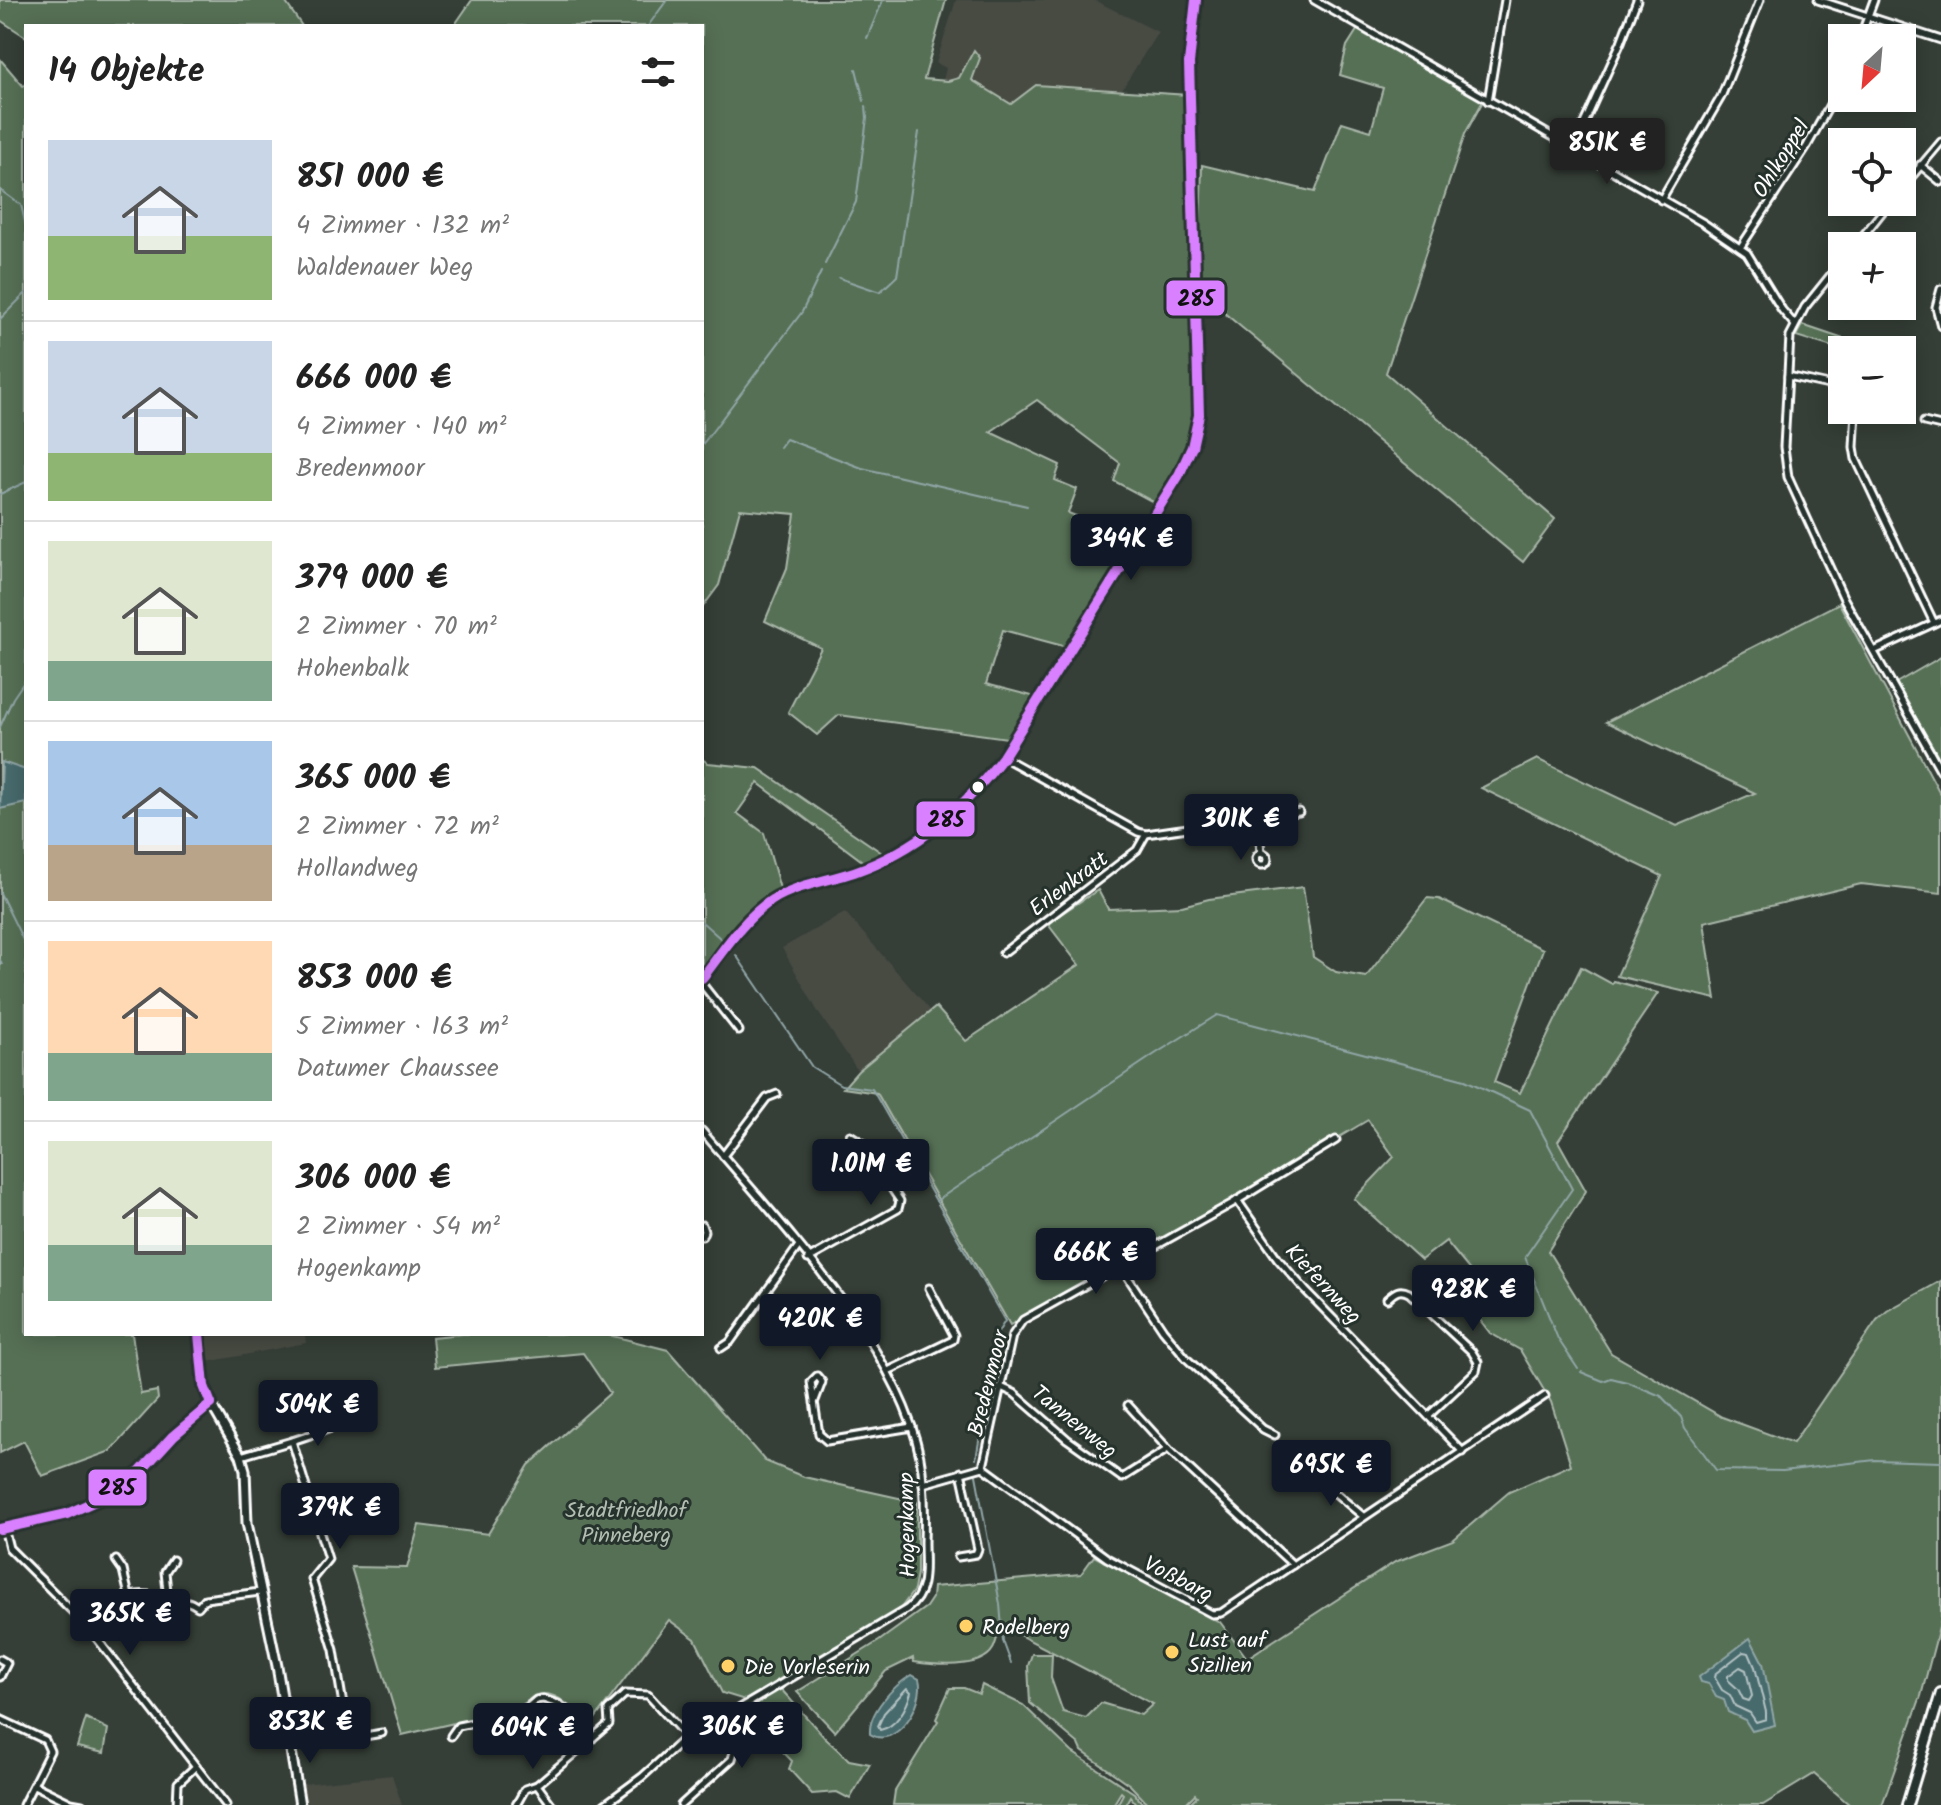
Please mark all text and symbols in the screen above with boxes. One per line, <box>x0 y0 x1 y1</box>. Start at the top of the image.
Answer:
north arrow <box>1828 24 1916 112</box>
map controls <box>1828 24 1916 424</box>
text: 14 Objekte <box>48 45 204 99</box>
icon: filters <box>636 50 680 94</box>
street label: Ohlkoppel <box>1744 113 1820 206</box>
pin: 851K € <box>1542 118 1672 186</box>
text: 851K € <box>1568 123 1646 165</box>
button: locate <box>1828 128 1916 216</box>
text: 851 000 € <box>296 151 444 205</box>
icon: home <box>112 172 208 268</box>
text: 4 Zimmer · 132 m² <box>296 205 509 247</box>
button: + <box>1828 232 1916 320</box>
text: Waldenauer Weg <box>296 247 473 289</box>
line badge: 285 <box>1165 279 1226 317</box>
text: 285 <box>1178 283 1216 318</box>
button: − <box>1828 336 1916 424</box>
text: 666 000 € <box>296 352 451 406</box>
icon: home <box>112 373 208 469</box>
text: 4 Zimmer · 140 m² <box>296 406 506 448</box>
text: Bredenmoor <box>296 448 424 490</box>
pin: 344K € <box>1066 514 1196 582</box>
text: 344K € <box>1089 519 1173 561</box>
text: 379 000 € <box>296 552 448 606</box>
icon: home <box>112 573 208 669</box>
text: 2 Zimmer · 70 m² <box>296 606 497 648</box>
text: Hohenbalk <box>296 648 409 690</box>
text: 365 000 € <box>296 752 450 806</box>
icon: home <box>112 773 208 869</box>
unlabelled marker <box>970 779 986 795</box>
pin: 301K € <box>1176 794 1306 862</box>
text: 301K € <box>1202 799 1280 841</box>
line badge: 285 <box>915 800 976 838</box>
text: 285 <box>928 804 966 839</box>
text: 2 Zimmer · 72 m² <box>296 806 499 848</box>
street label: Erlenkratt <box>1022 843 1117 927</box>
text: Hollandweg <box>296 848 419 890</box>
text: 853 000 € <box>296 952 452 1006</box>
icon: home <box>112 973 208 1069</box>
text: 5 Zimmer · 163 m² <box>296 1006 508 1048</box>
text: Datumer Chaussee <box>296 1048 499 1090</box>
pin: 1.01M € <box>797 1139 945 1207</box>
text: 1.01M € <box>830 1144 912 1186</box>
text: 306 000 € <box>296 1152 451 1206</box>
icon: home <box>112 1173 208 1269</box>
text: 2 Zimmer · 54 m² <box>296 1206 500 1248</box>
pin: 666K € <box>1031 1228 1161 1296</box>
text: 666K € <box>1054 1233 1138 1275</box>
street label: Kiefernweg <box>1275 1236 1369 1333</box>
text: Hogenkamp <box>296 1248 421 1290</box>
pin: 928K € <box>1408 1265 1538 1333</box>
text: 928K € <box>1430 1270 1516 1312</box>
pin: 420K € <box>755 1294 885 1362</box>
text: 420K € <box>778 1299 862 1341</box>
street label: Bredenmoor <box>959 1325 1020 1440</box>
street label: Tannenweg <box>1023 1377 1124 1469</box>
pin: 504K € <box>253 1380 383 1448</box>
text: 504K € <box>277 1385 359 1427</box>
pin: 695K € <box>1266 1440 1396 1508</box>
text: 695K € <box>1290 1445 1372 1487</box>
line badge: 285 <box>87 1468 148 1507</box>
street label: Hogenkamp <box>890 1471 927 1578</box>
text: 285 <box>99 1472 137 1507</box>
pin: 379K € <box>275 1483 405 1551</box>
text: 379K € <box>299 1488 381 1530</box>
park label: Stadtfriedhof Pinneberg <box>565 1494 690 1554</box>
street label: Voßbarg <box>1137 1548 1219 1613</box>
pin: 365K € <box>65 1589 195 1657</box>
text: 365K € <box>88 1594 172 1636</box>
place label: Rodelberg <box>982 1611 1070 1646</box>
marker: Rodelberg <box>957 1617 975 1635</box>
place label: Lust auf Sizilien <box>1188 1624 1269 1684</box>
marker: Lust auf Sizilien <box>1163 1643 1181 1661</box>
place label: Die Vorleserin <box>744 1651 870 1686</box>
marker: Die Vorleserin <box>719 1657 737 1675</box>
pin: 853K € <box>245 1697 375 1765</box>
text: 853K € <box>268 1702 352 1744</box>
pin: 306K € <box>677 1702 807 1770</box>
pin: 604K € <box>468 1703 598 1771</box>
text: 306K € <box>700 1707 784 1749</box>
text: 604K € <box>491 1708 575 1750</box>

